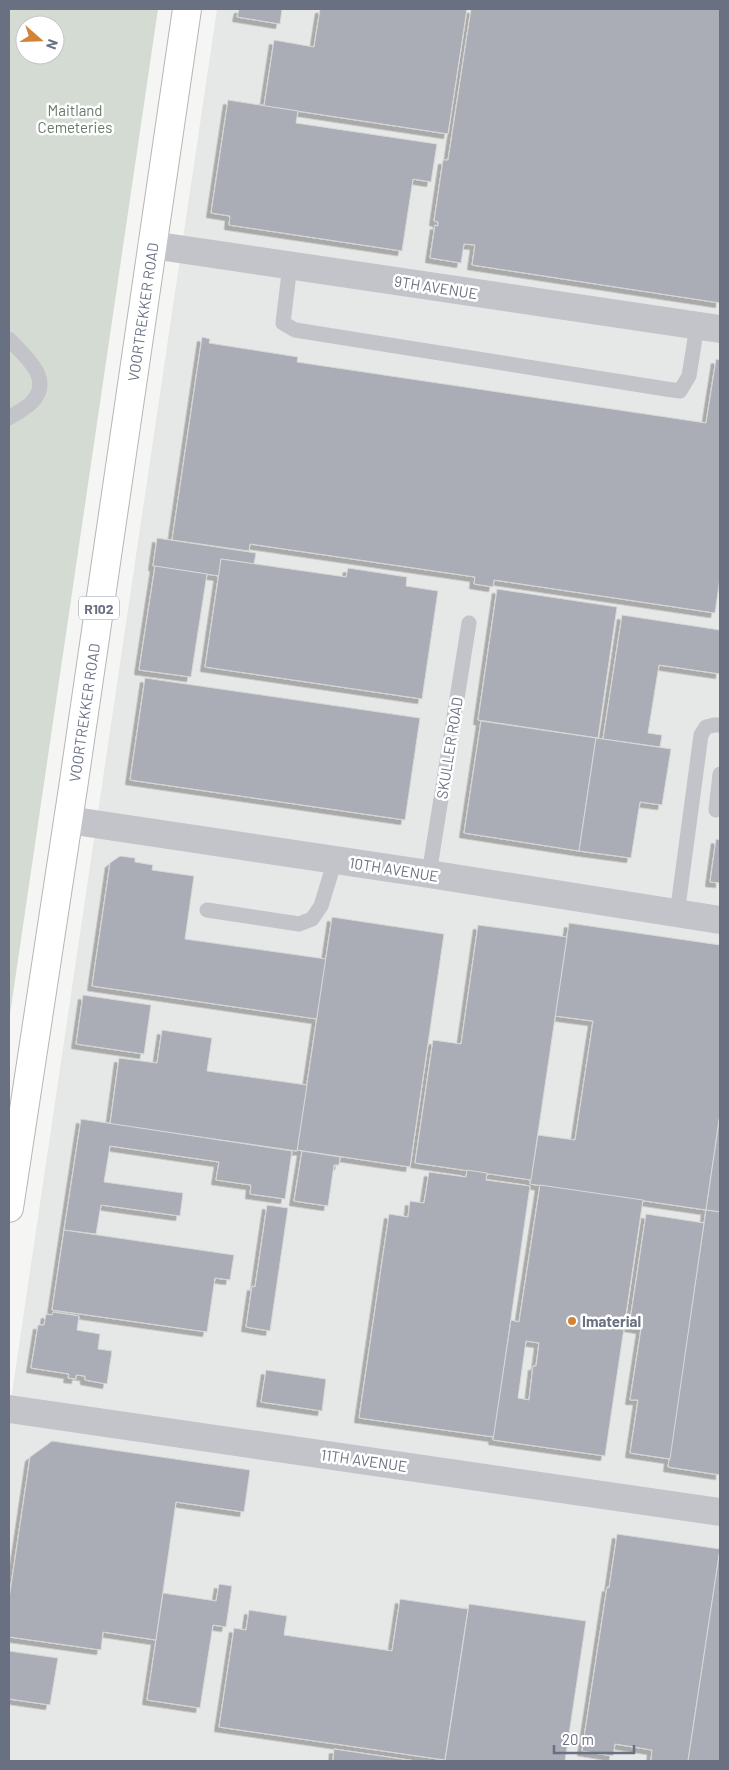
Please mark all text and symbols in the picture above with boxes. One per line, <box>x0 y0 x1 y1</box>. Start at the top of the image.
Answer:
north arrow <box>15 15 65 65</box>
text: N <box>43 37 62 52</box>
park label: Maitland Cemeteries <box>38 101 112 136</box>
street label: VOORTREKKER ROAD <box>124 241 162 382</box>
street label: 9TH AVENUE <box>393 272 479 302</box>
road number: R102 <box>79 596 119 620</box>
street label: VOORTREKKER ROAD <box>65 642 103 783</box>
street label: SKULLER ROAD <box>432 696 466 800</box>
street label: 10TH AVENUE <box>348 853 440 885</box>
place label: Imaterial <box>582 1312 641 1330</box>
marker: Imaterial <box>566 1315 578 1327</box>
street label: 11TH AVENUE <box>320 1445 408 1475</box>
scale bar <box>554 1722 634 1754</box>
text: 20 m <box>562 1730 594 1748</box>

